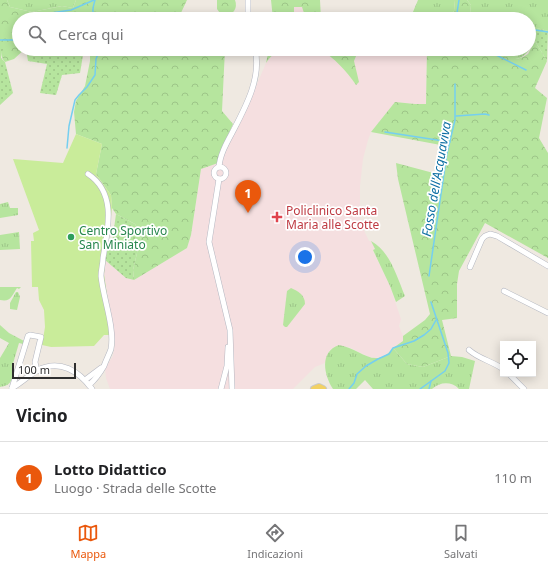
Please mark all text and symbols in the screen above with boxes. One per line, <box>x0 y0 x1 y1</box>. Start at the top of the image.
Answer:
search box <box>12 12 536 56</box>
icon: search <box>26 23 48 45</box>
text: Cerca qui <box>58 24 124 44</box>
water label: Fosso dell'Acquaviva <box>417 119 455 238</box>
pin: 1 <box>235 180 261 213</box>
place label: Policlinico Santa Maria alle Scotte <box>286 202 380 233</box>
marker: Policlinico Santa Maria alle Scotte <box>271 211 283 223</box>
place label: Centro Sportivo San Miniato <box>79 222 167 253</box>
marker: Centro Sportivo San Miniato <box>66 232 76 242</box>
your location <box>295 247 315 267</box>
map controls <box>500 341 536 377</box>
button: locate <box>500 341 536 377</box>
scale bar <box>12 361 76 380</box>
text: 100 m <box>18 362 50 377</box>
text: Vicino <box>16 404 68 427</box>
text: Lotto Didattico <box>54 459 167 479</box>
text: 1 <box>25 469 33 487</box>
text: 110 m <box>494 469 532 487</box>
text: Luogo · Strada delle Scotte <box>54 479 216 497</box>
tab: Mappa <box>70 522 106 561</box>
tab: Indicazioni <box>247 522 303 561</box>
tab: Salvati <box>444 522 478 561</box>

